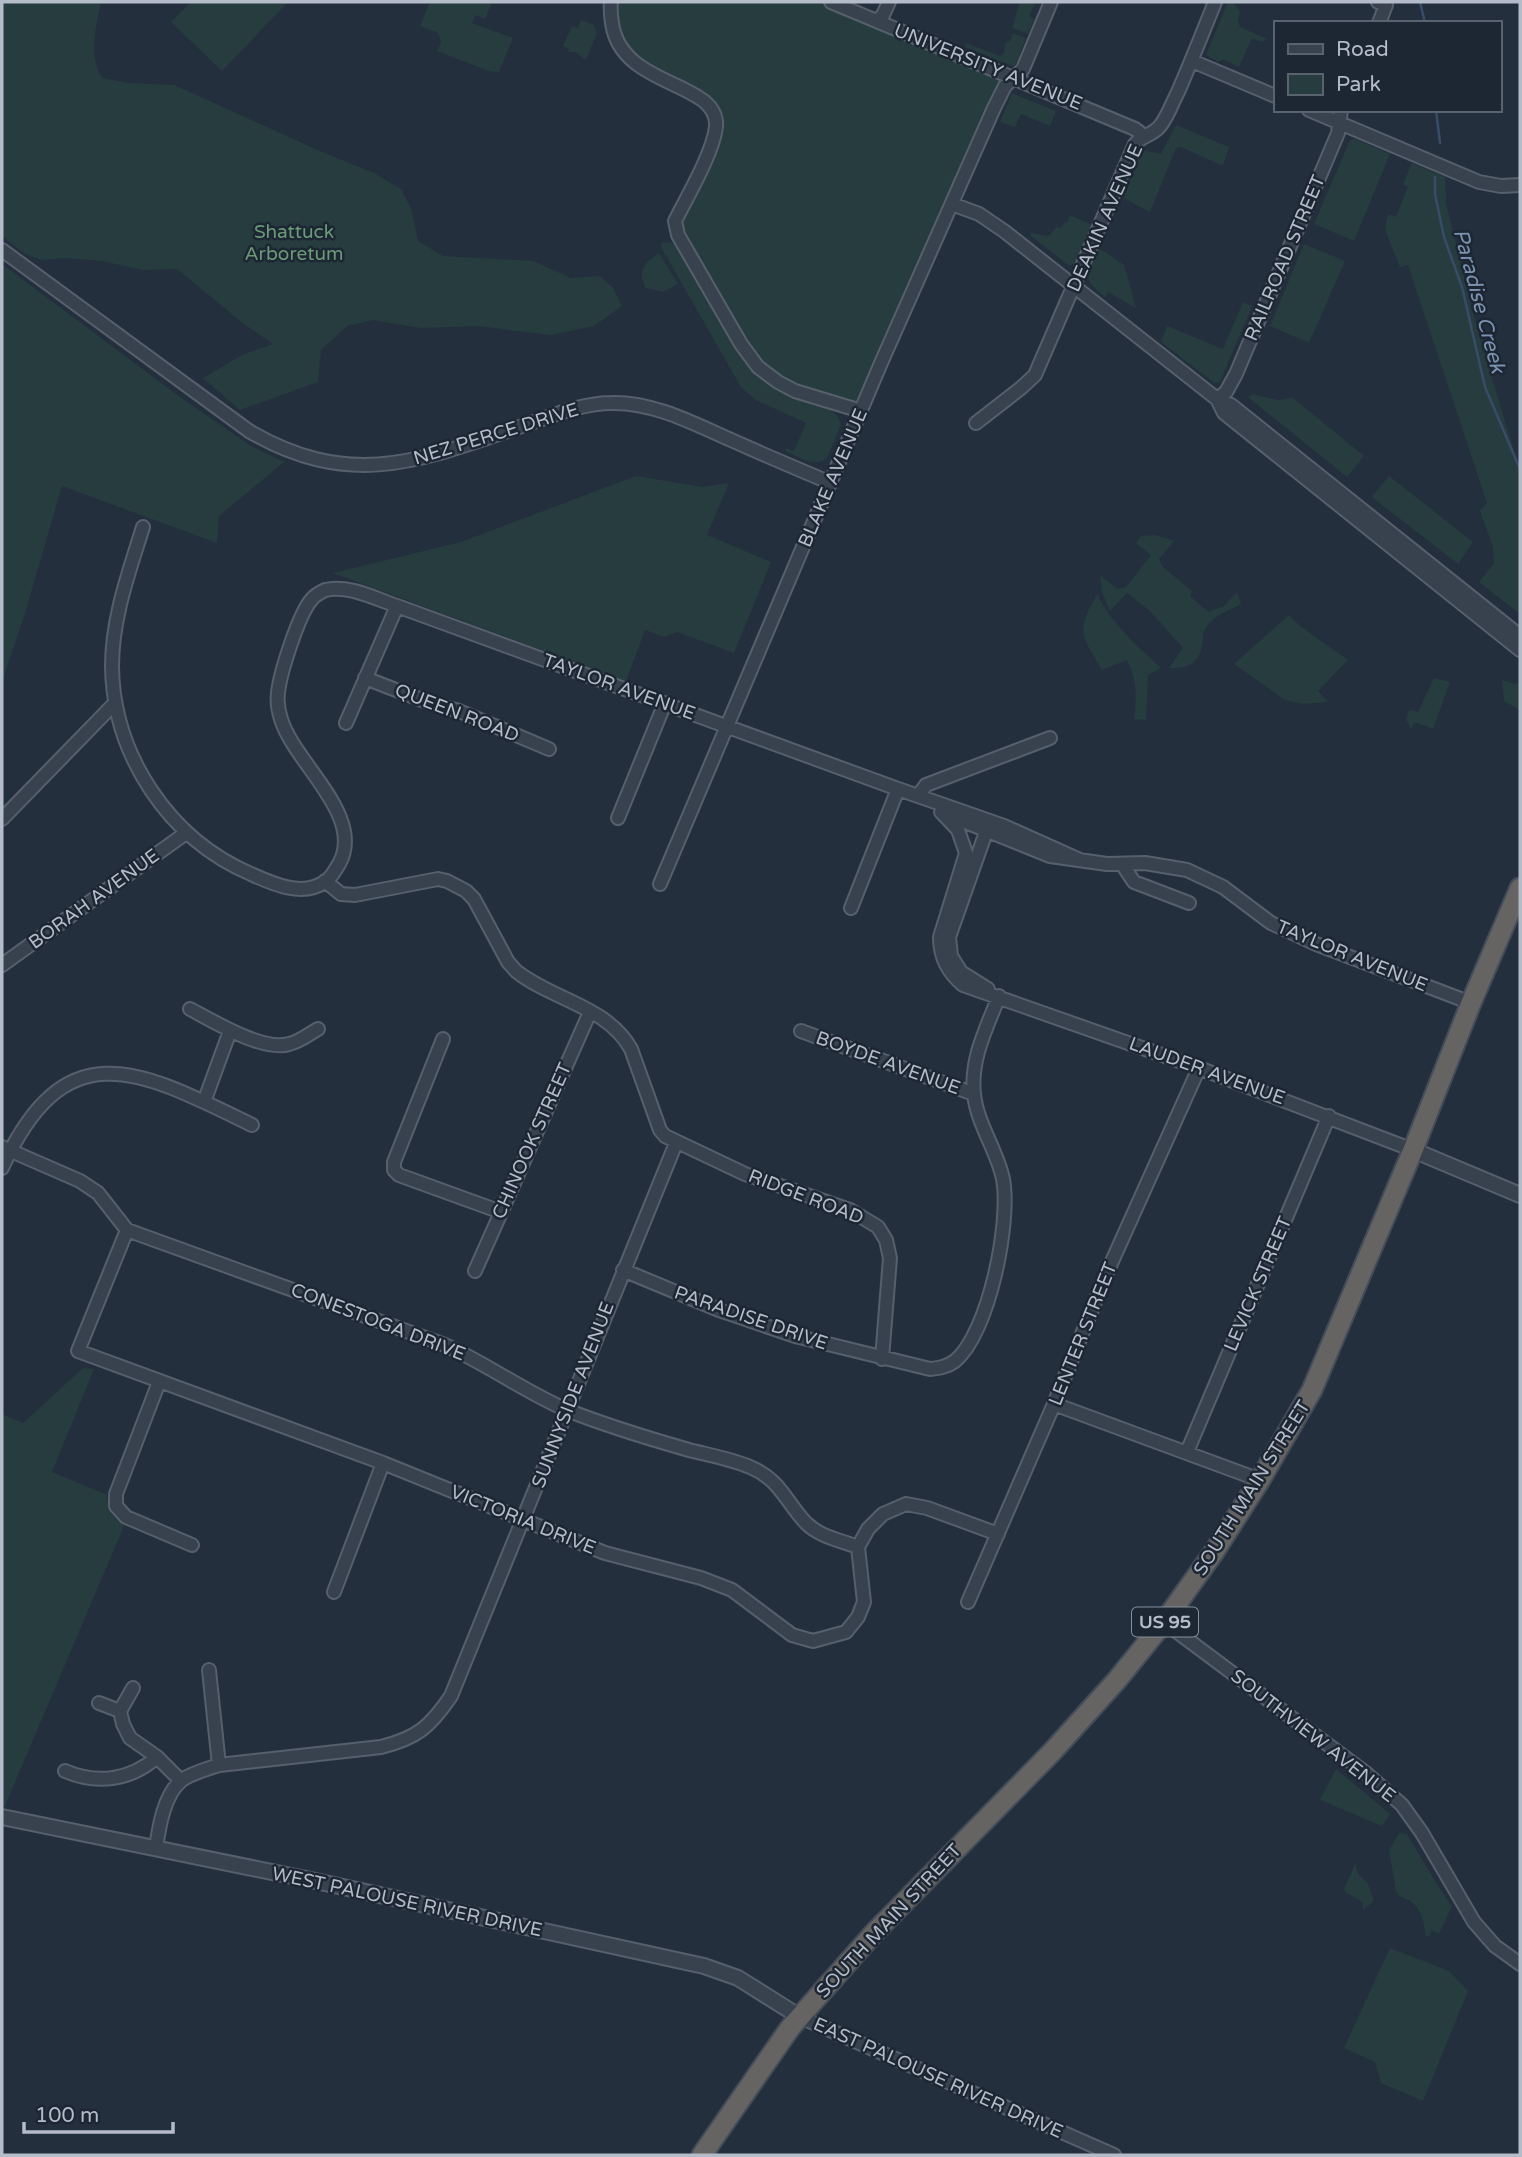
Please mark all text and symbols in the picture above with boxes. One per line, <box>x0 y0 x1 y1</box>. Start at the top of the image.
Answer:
street label: UNIVERSITY AVENUE <box>891 19 1085 115</box>
legend <box>1274 21 1501 112</box>
text: Road <box>1336 37 1389 62</box>
text: Park <box>1336 72 1381 97</box>
street label: DEAKIN AVENUE <box>1063 141 1147 295</box>
street label: RAILROAD STREET <box>1240 171 1330 344</box>
park label: Shattuck Arboretum <box>245 221 343 265</box>
water label: Paradise Creek <box>1448 226 1511 377</box>
street label: NEZ PERCE DRIVE <box>411 398 581 470</box>
street label: BLAKE AVENUE <box>794 406 872 550</box>
street label: TAYLOR AVENUE <box>540 649 698 725</box>
street label: QUEEN ROAD <box>392 679 522 747</box>
street label: BORAH AVENUE <box>24 844 164 954</box>
street label: TAYLOR AVENUE <box>1273 916 1431 996</box>
street label: BOYDE AVENUE <box>813 1027 963 1099</box>
street label: LAUDER AVENUE <box>1126 1033 1288 1109</box>
street label: CHINOOK STREET <box>488 1059 577 1223</box>
street label: RIDGE ROAD <box>745 1165 867 1229</box>
street label: LEVICK STREET <box>1220 1213 1297 1355</box>
street label: LENTER STREET <box>1044 1259 1122 1409</box>
street label: CONESTOGA DRIVE <box>288 1279 468 1365</box>
street label: PARADISE DRIVE <box>671 1281 831 1355</box>
street label: SUNNYSIDE AVENUE <box>527 1299 619 1491</box>
street label: SOUTH MAIN STREET <box>1189 1396 1315 1580</box>
street label: VICTORIA DRIVE <box>447 1481 599 1559</box>
road number: US 95 <box>1132 1608 1198 1637</box>
street label: SOUTHVIEW AVENUE <box>1226 1665 1400 1807</box>
street label: SOUTH MAIN STREET <box>812 1839 966 2003</box>
street label: WEST PALOUSE RIVER DRIVE <box>270 1863 544 1941</box>
street label: EAST PALOUSE RIVER DRIVE <box>810 2013 1066 2143</box>
scale bar <box>24 2090 173 2134</box>
text: 100 m <box>35 2103 99 2128</box>

